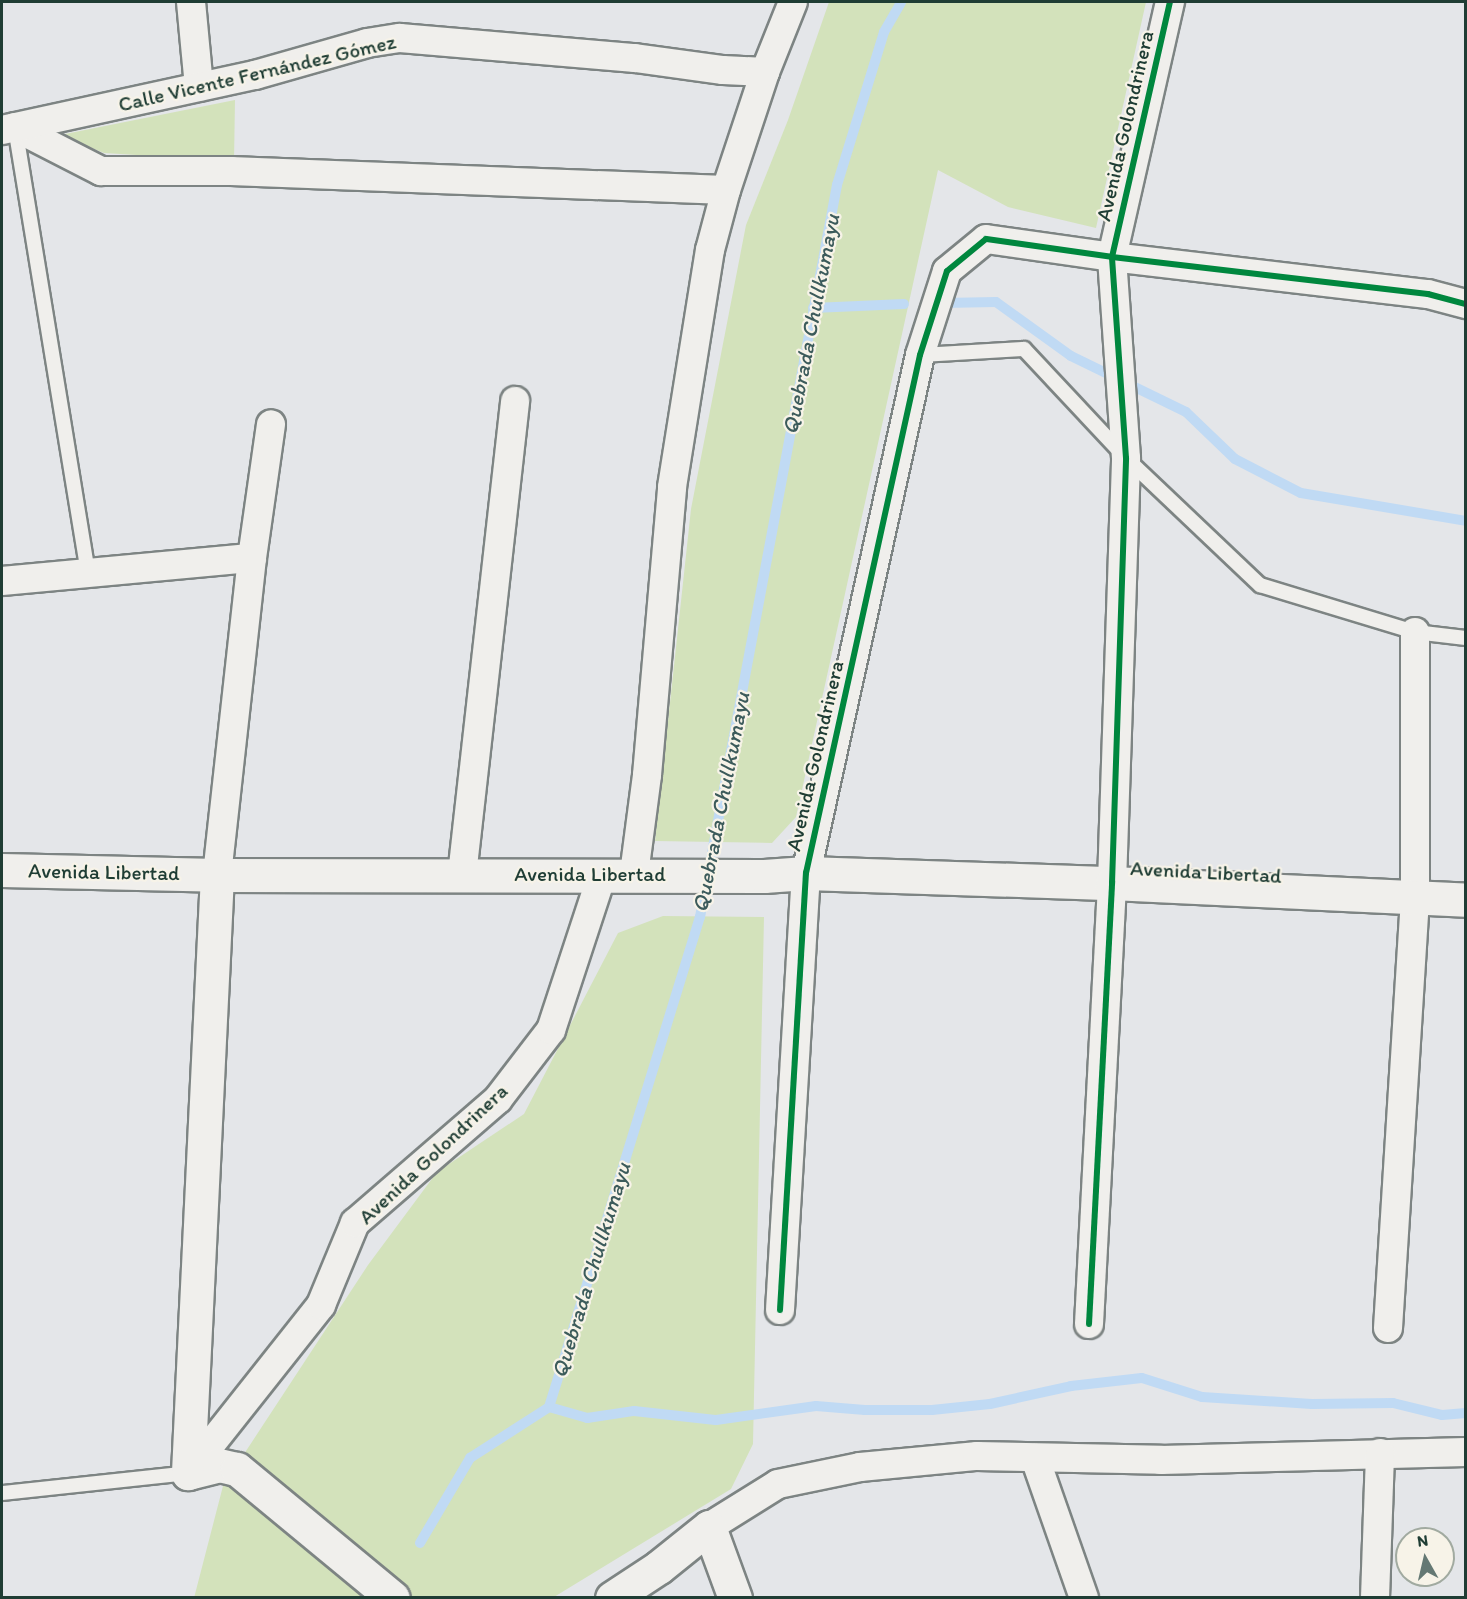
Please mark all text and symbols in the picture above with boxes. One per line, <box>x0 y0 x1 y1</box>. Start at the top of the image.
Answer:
street label: Avenida Golondrinera <box>1091 28 1159 224</box>
street label: Calle Vicente Fernández Gómez <box>116 29 398 117</box>
water label: Quebrada Chullkumayu <box>777 212 845 436</box>
street label: Avenida Golondrinera <box>781 658 849 854</box>
water label: Quebrada Chullkumayu <box>687 690 755 914</box>
street label: Avenida Libertad <box>1130 855 1282 889</box>
street label: Avenida Libertad <box>28 858 180 886</box>
street label: Avenida Libertad <box>514 861 666 887</box>
street label: Avenida Golondrinera <box>353 1078 513 1230</box>
water label: Quebrada Chullkumayu <box>546 1159 636 1381</box>
north arrow <box>1395 1527 1455 1587</box>
text: N <box>1416 1531 1429 1551</box>

